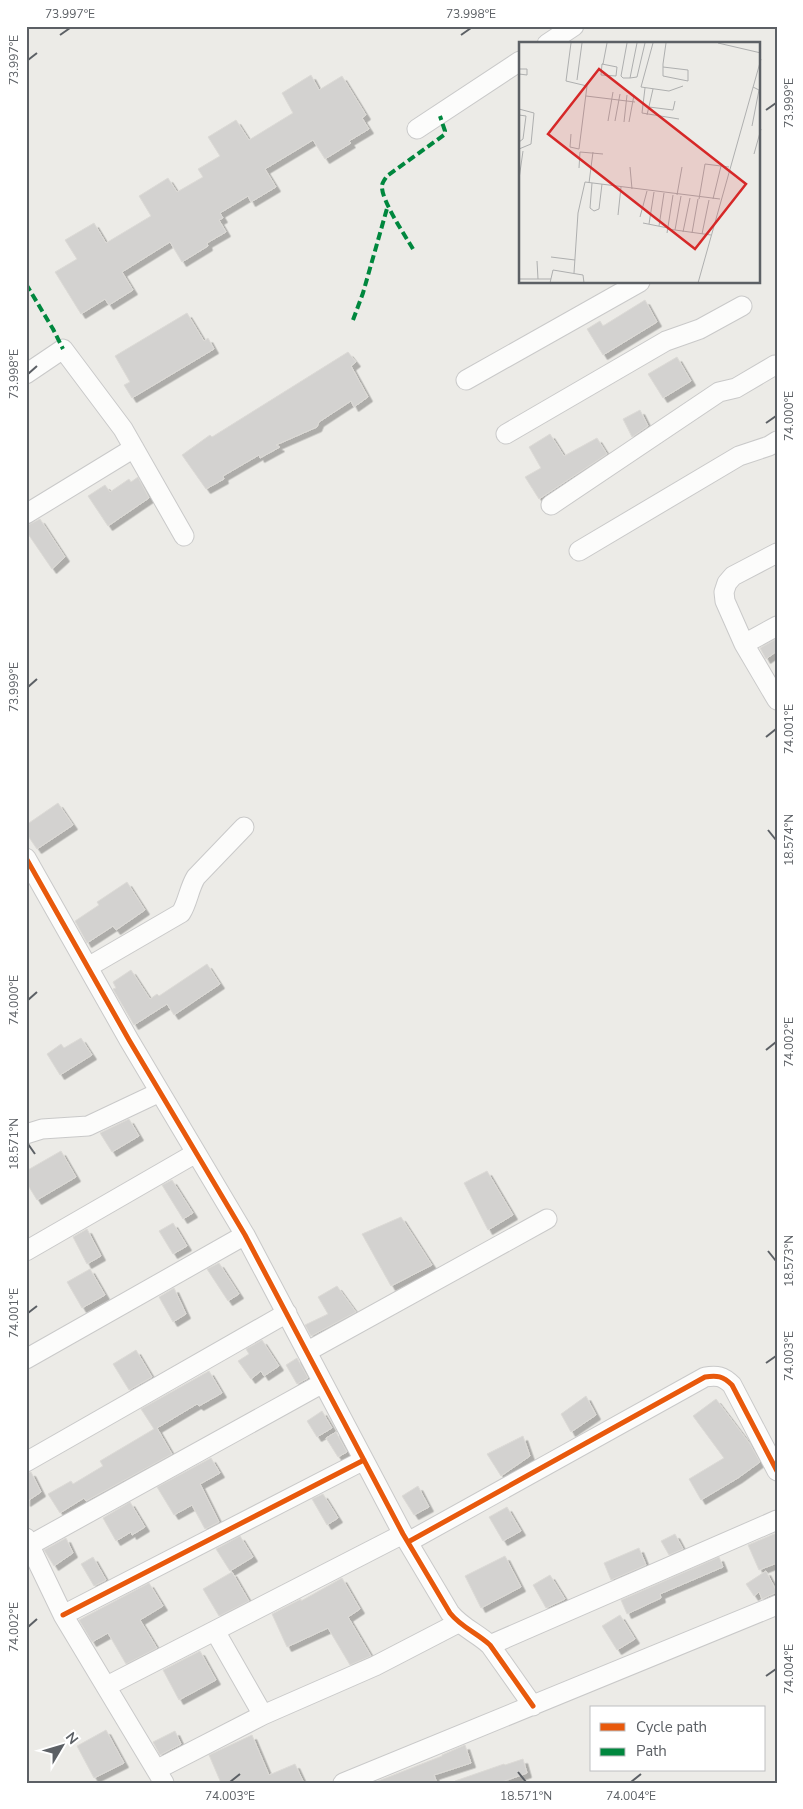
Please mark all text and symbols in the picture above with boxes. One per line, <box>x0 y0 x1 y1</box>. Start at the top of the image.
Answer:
text: 73.997°E <box>45 6 95 22</box>
text: 73.998°E <box>446 6 496 22</box>
text: 73.997°E <box>6 35 22 85</box>
inset map <box>519 42 760 284</box>
text: 73.999°E <box>781 78 797 128</box>
text: 73.998°E <box>6 349 22 399</box>
text: 74.000°E <box>781 391 797 441</box>
text: 73.999°E <box>6 662 22 712</box>
text: 74.001°E <box>781 704 797 754</box>
text: 18.574°N <box>781 814 797 866</box>
text: 74.000°E <box>6 975 22 1025</box>
text: 74.002°E <box>781 1017 797 1067</box>
text: 18.571°N <box>6 1118 22 1170</box>
text: 18.573°N <box>781 1235 797 1287</box>
text: 74.001°E <box>6 1288 22 1338</box>
text: 74.003°E <box>781 1331 797 1381</box>
text: 74.002°E <box>6 1602 22 1652</box>
text: 74.004°E <box>781 1644 797 1694</box>
legend <box>590 1706 766 1772</box>
text: Cycle path <box>636 1717 707 1737</box>
north arrow <box>38 1722 88 1772</box>
text: N <box>61 1728 83 1748</box>
text: Path <box>636 1741 667 1761</box>
text: 74.003°E <box>205 1788 255 1804</box>
text: 18.571°N <box>500 1788 552 1804</box>
text: 74.004°E <box>606 1788 656 1804</box>

